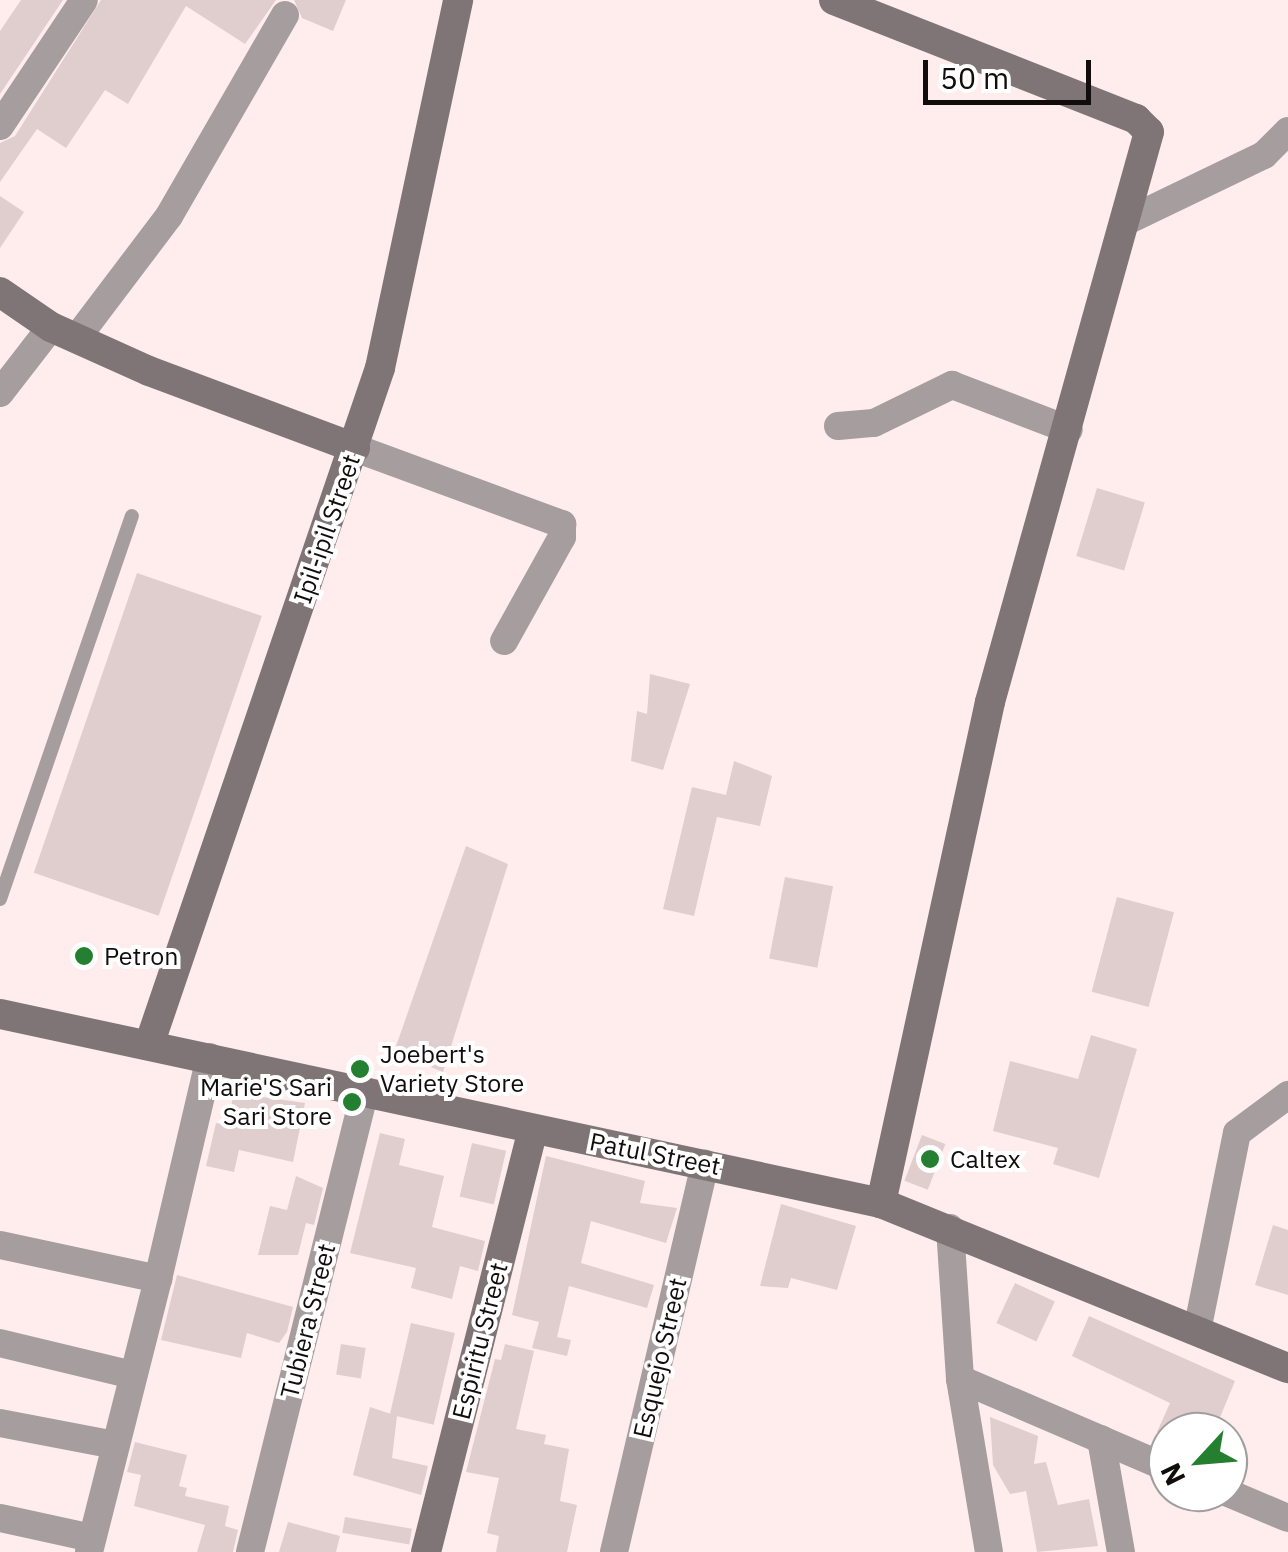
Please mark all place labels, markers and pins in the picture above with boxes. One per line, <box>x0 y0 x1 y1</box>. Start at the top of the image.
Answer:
place label: Petron <box>104 941 178 971</box>
marker: Petron <box>73 945 95 967</box>
place label: Joebert's Variety Store <box>380 1040 524 1099</box>
marker: Joebert's Variety Store <box>349 1058 371 1080</box>
place label: Marie'S Sari Sari Store <box>200 1073 332 1132</box>
marker: Marie'S Sari Sari Store <box>341 1091 363 1113</box>
place label: Caltex <box>950 1144 1020 1174</box>
marker: Caltex <box>919 1148 941 1170</box>

